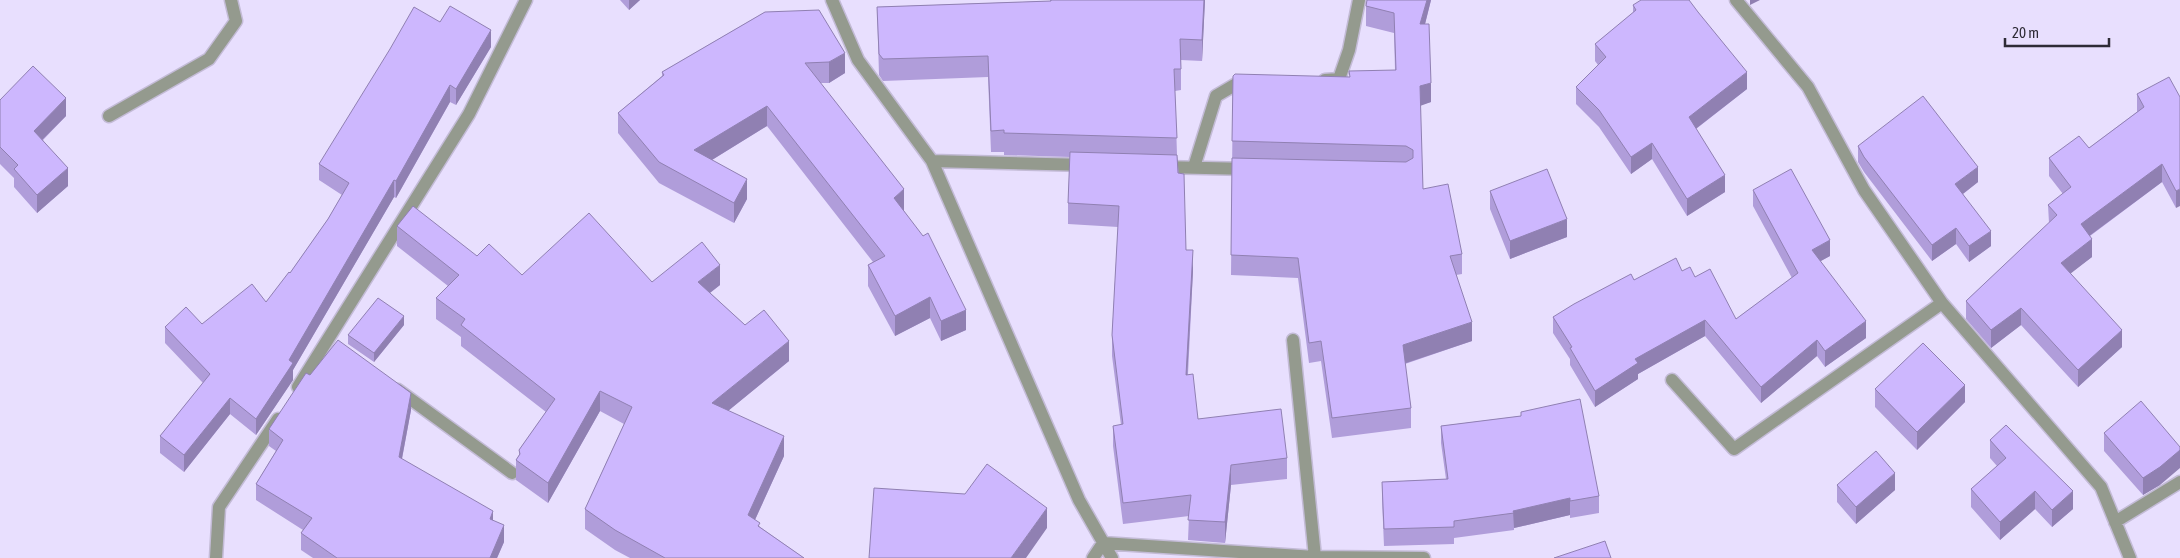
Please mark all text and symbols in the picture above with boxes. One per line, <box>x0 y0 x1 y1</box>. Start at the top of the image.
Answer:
scale bar <box>2005 15 2109 47</box>
text: 20 m <box>2012 24 2039 41</box>

